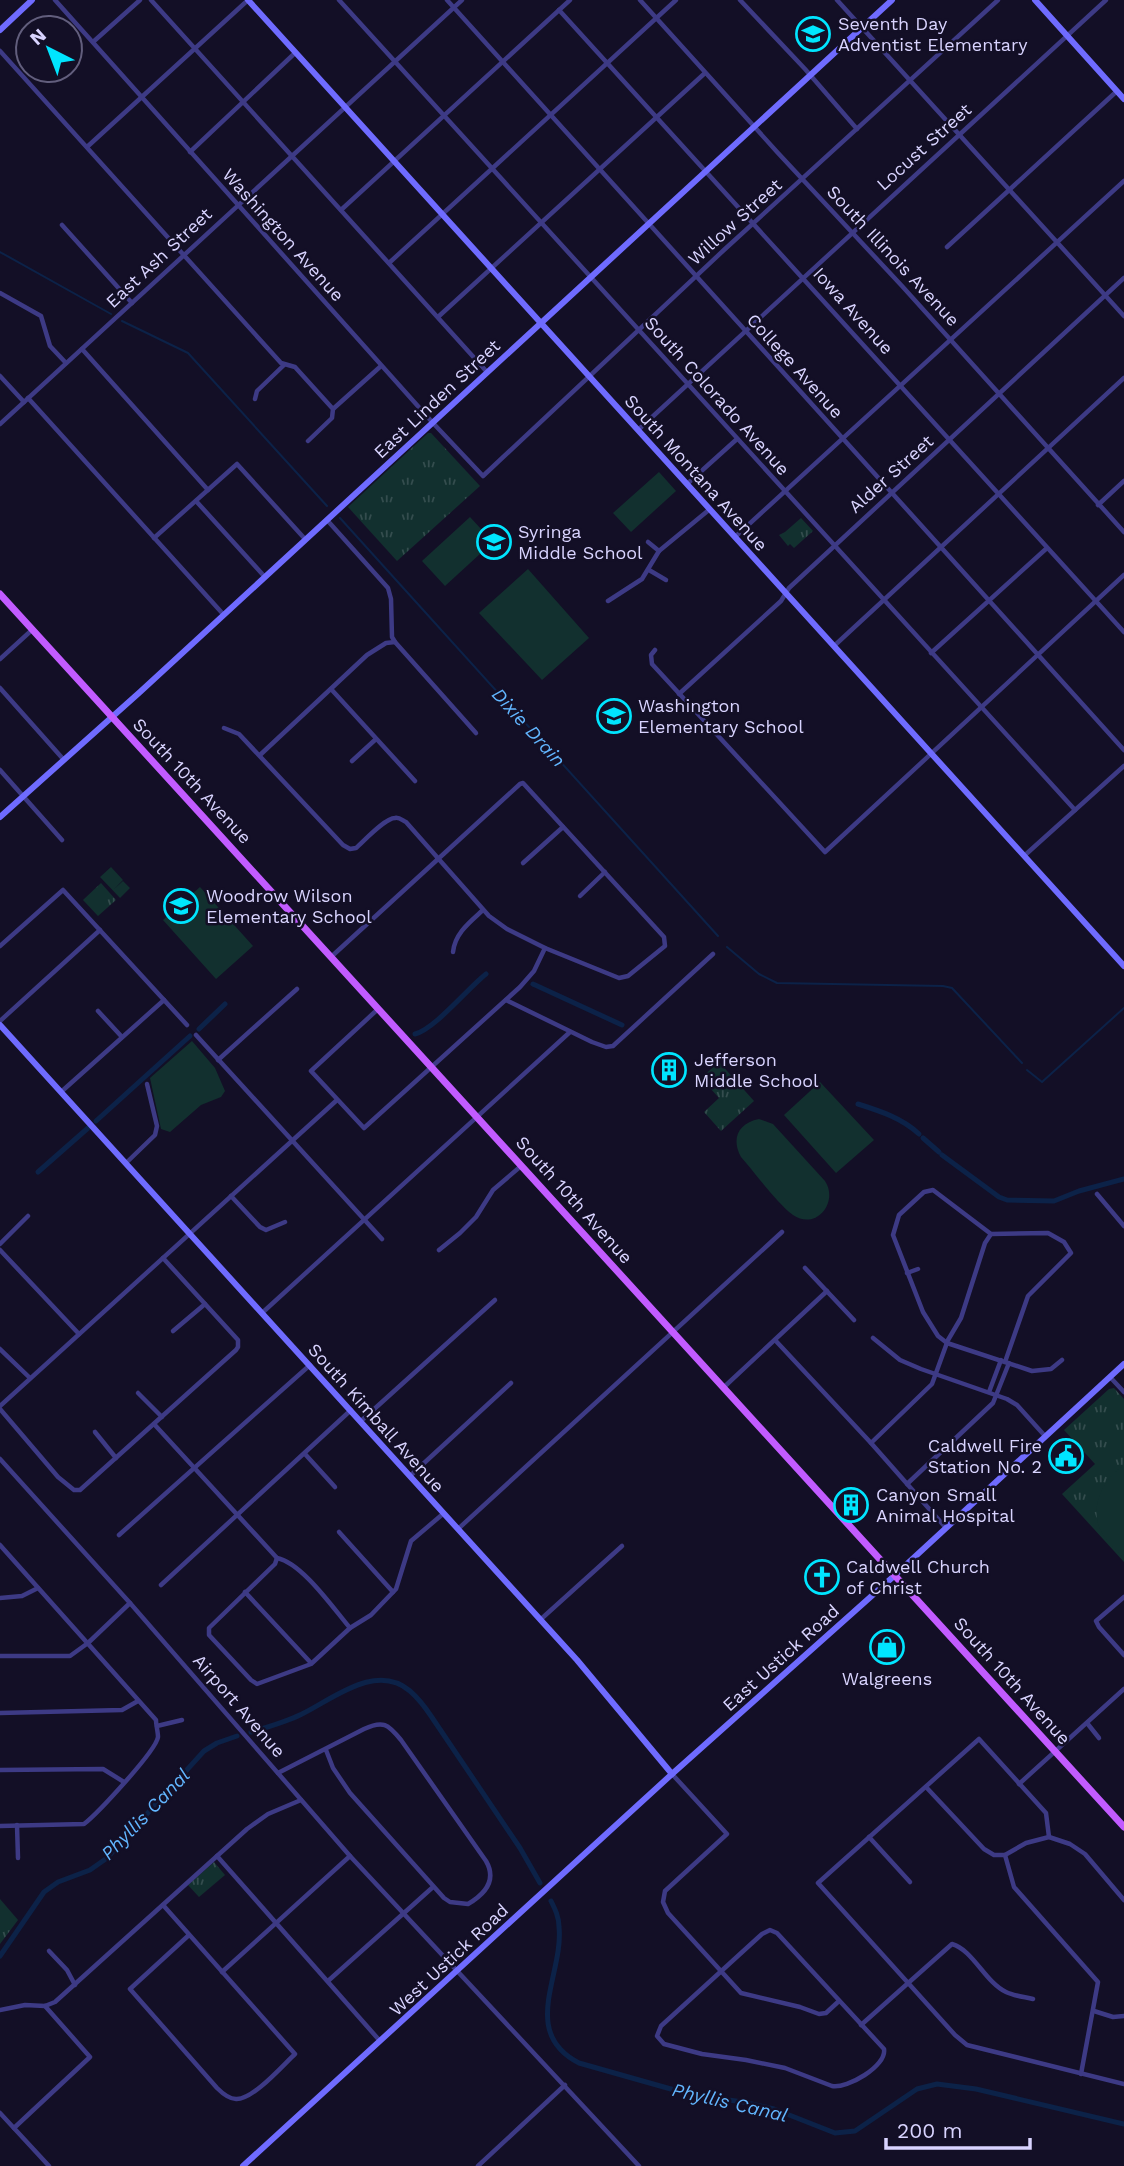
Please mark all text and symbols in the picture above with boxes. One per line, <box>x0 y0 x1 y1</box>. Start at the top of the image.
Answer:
place label: Seventh Day Adventist Elementary <box>838 13 1028 55</box>
north arrow <box>14 14 84 84</box>
school or university icon: Seventh Day Adventist Elementary <box>794 15 832 53</box>
text: N <box>25 23 51 50</box>
street label: Locust Street <box>872 98 976 195</box>
street label: Washington Avenue <box>218 164 349 305</box>
street label: Willow Street <box>684 174 786 269</box>
street label: South Illinois Avenue <box>823 181 964 330</box>
street label: East Ash Street <box>101 203 216 312</box>
street label: Iowa Avenue <box>809 263 898 358</box>
street label: College Avenue <box>743 309 848 422</box>
street label: South Colorado Avenue <box>641 312 794 479</box>
street label: East Linden Street <box>369 334 504 462</box>
street label: South Montana Avenue <box>621 390 772 555</box>
street label: Alder Street <box>844 430 938 517</box>
place label: Syringa Middle School <box>518 521 643 563</box>
school or university icon: Syringa Middle School <box>475 523 513 561</box>
water label: Dixie Drain <box>487 683 570 772</box>
place label: Washington Elementary School <box>638 695 804 737</box>
school or university icon: Washington Elementary School <box>595 697 633 735</box>
street label: South 10th Avenue <box>129 714 256 848</box>
place label: Woodrow Wilson Elementary School <box>206 885 372 927</box>
school or university icon: Woodrow Wilson Elementary School <box>162 887 200 925</box>
place label: Jefferson Middle School <box>694 1049 819 1091</box>
building icon: Jefferson Middle School <box>650 1051 688 1089</box>
street label: South 10th Avenue <box>512 1132 637 1268</box>
street label: South Kimball Avenue <box>304 1339 449 1496</box>
place label: Caldwell Fire Station No. 2 <box>928 1435 1042 1477</box>
public building icon: Caldwell Fire Station No. 2 <box>1047 1437 1085 1475</box>
place label: Canyon Small Animal Hospital <box>876 1484 1015 1526</box>
building icon: Canyon Small Animal Hospital <box>832 1486 870 1524</box>
place label: Caldwell Church of Christ <box>846 1556 990 1598</box>
church icon: Caldwell Church of Christ <box>803 1558 841 1596</box>
street label: East Ustick Road <box>718 1600 843 1715</box>
street label: South 10th Avenue <box>950 1613 1075 1749</box>
shop icon: Walgreens <box>868 1628 906 1666</box>
street label: Airport Avenue <box>189 1650 290 1761</box>
place label: Walgreens <box>842 1668 932 1689</box>
water label: Phyllis Canal <box>96 1764 195 1865</box>
street label: West Ustick Road <box>385 1899 512 2020</box>
water label: Phyllis Canal <box>670 2078 790 2127</box>
scale bar <box>886 2106 1030 2150</box>
text: 200 m <box>897 2118 963 2143</box>

